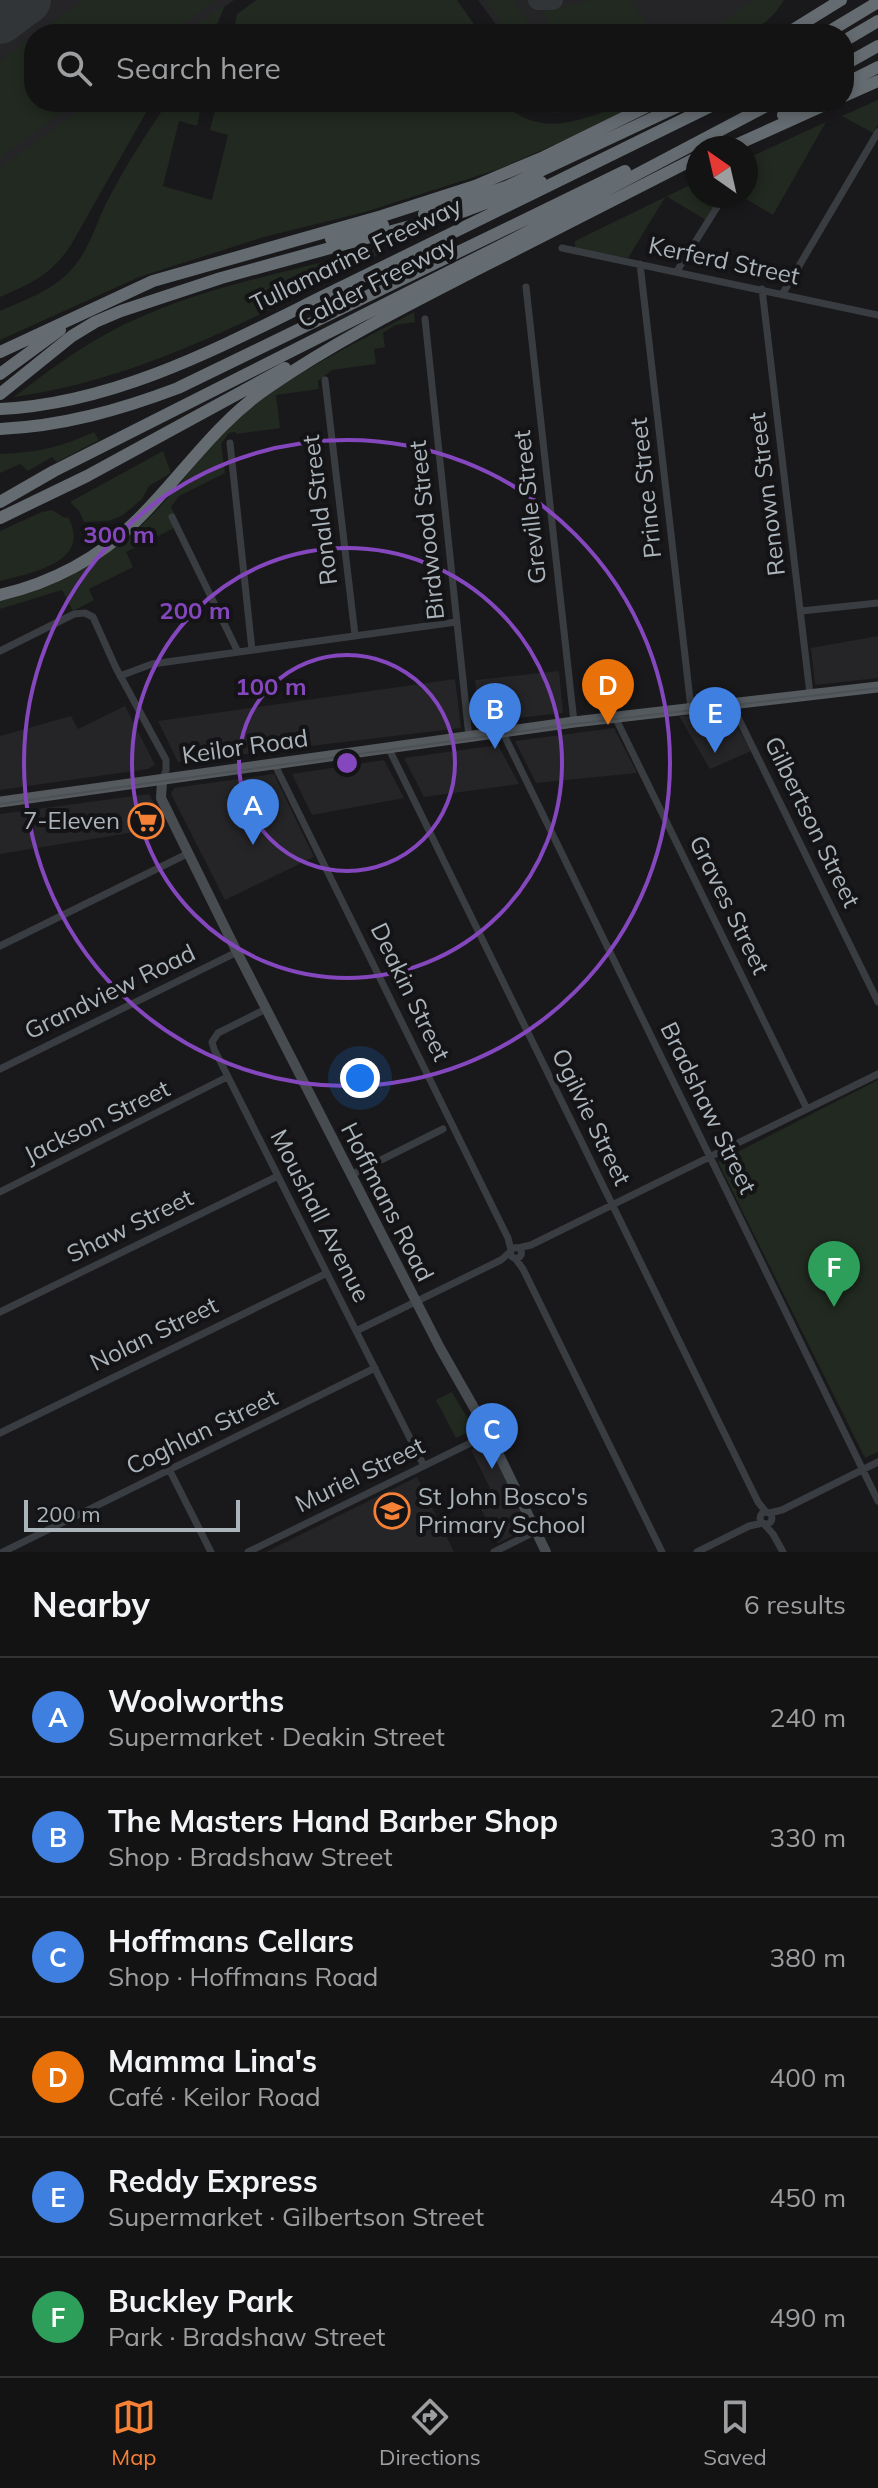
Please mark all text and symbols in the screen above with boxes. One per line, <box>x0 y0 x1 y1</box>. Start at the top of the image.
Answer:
search box <box>24 24 854 112</box>
icon: search <box>52 46 96 90</box>
text: Search here <box>116 49 281 87</box>
north arrow <box>686 136 758 208</box>
street label: Tullamarine Freeway <box>245 190 466 318</box>
street label: Calder Freeway <box>292 228 461 334</box>
street label: Kerferd Street <box>646 229 803 291</box>
street label: Renown Street <box>741 411 791 578</box>
street label: Prince Street <box>623 416 667 560</box>
street label: Greville Street <box>506 429 552 586</box>
street label: Ronald Street <box>295 433 343 587</box>
street label: Birdwood Street <box>402 439 450 621</box>
text: 300 m <box>83 519 155 549</box>
text: 200 m <box>159 595 231 625</box>
pin: D <box>582 659 634 725</box>
text: 100 m <box>235 671 307 701</box>
pin: B <box>469 683 521 749</box>
pin: E <box>689 687 741 753</box>
street label: Keilor Road <box>180 722 310 770</box>
street label: Gilbertson Street <box>759 731 867 912</box>
centre of rings <box>333 749 361 777</box>
pin: A <box>227 779 279 845</box>
supermarket icon: 7-Eleven <box>127 802 165 840</box>
place label: 7-Eleven <box>23 805 120 835</box>
street label: Graves Street <box>683 830 776 979</box>
street label: Deakin Street <box>365 918 457 1066</box>
street label: Grandview Road <box>19 937 200 1045</box>
street label: Bradshaw Street <box>654 1017 763 1198</box>
street label: Ogilvie Street <box>546 1043 638 1190</box>
your location <box>340 1058 380 1098</box>
street label: Jackson Street <box>19 1073 174 1169</box>
street label: Hoffmans Road <box>335 1117 441 1286</box>
street label: Moushall Avenue <box>264 1124 377 1307</box>
street label: Shaw Street <box>62 1182 198 1269</box>
pin: F <box>808 1241 860 1307</box>
street label: Nolan Street <box>85 1289 222 1377</box>
street label: Coghlan Street <box>121 1382 282 1481</box>
pin: C <box>466 1403 518 1469</box>
street label: Muriel Street <box>290 1430 429 1518</box>
place label: St John Bosco's Primary School <box>418 1481 588 1539</box>
school or university icon: St John Bosco's Primary School <box>373 1492 411 1530</box>
scale bar <box>24 1496 240 1532</box>
text: 200 m <box>36 1500 101 1528</box>
text: Nearby <box>32 1583 150 1626</box>
text: 6 results <box>744 1588 846 1621</box>
text: Woolworths <box>108 1682 284 1720</box>
text: A <box>48 1701 68 1734</box>
text: 240 m <box>770 1701 846 1734</box>
text: Supermarket · Deakin Street <box>108 1720 445 1753</box>
text: The Masters Hand Barber Shop <box>108 1802 558 1840</box>
text: B <box>49 1821 67 1854</box>
text: 330 m <box>770 1821 846 1854</box>
text: Shop · Bradshaw Street <box>108 1840 393 1873</box>
text: Hoffmans Cellars <box>108 1922 354 1960</box>
text: C <box>49 1941 67 1974</box>
text: 380 m <box>770 1941 846 1974</box>
text: Shop · Hoffmans Road <box>108 1960 378 1993</box>
text: Mamma Lina's <box>108 2042 317 2080</box>
text: D <box>48 2061 68 2094</box>
text: 400 m <box>770 2061 846 2094</box>
text: Café · Keilor Road <box>108 2080 321 2113</box>
text: Reddy Express <box>108 2162 318 2200</box>
text: E <box>50 2181 66 2214</box>
text: 450 m <box>770 2181 846 2214</box>
text: Supermarket · Gilbertson Street <box>108 2200 484 2233</box>
text: Buckley Park <box>108 2282 293 2320</box>
text: F <box>51 2301 65 2334</box>
text: 490 m <box>770 2301 846 2334</box>
text: Park · Bradshaw Street <box>108 2320 385 2353</box>
tab: Map <box>111 2395 157 2471</box>
tab: Directions <box>379 2395 481 2471</box>
tab: Saved <box>703 2395 767 2471</box>

